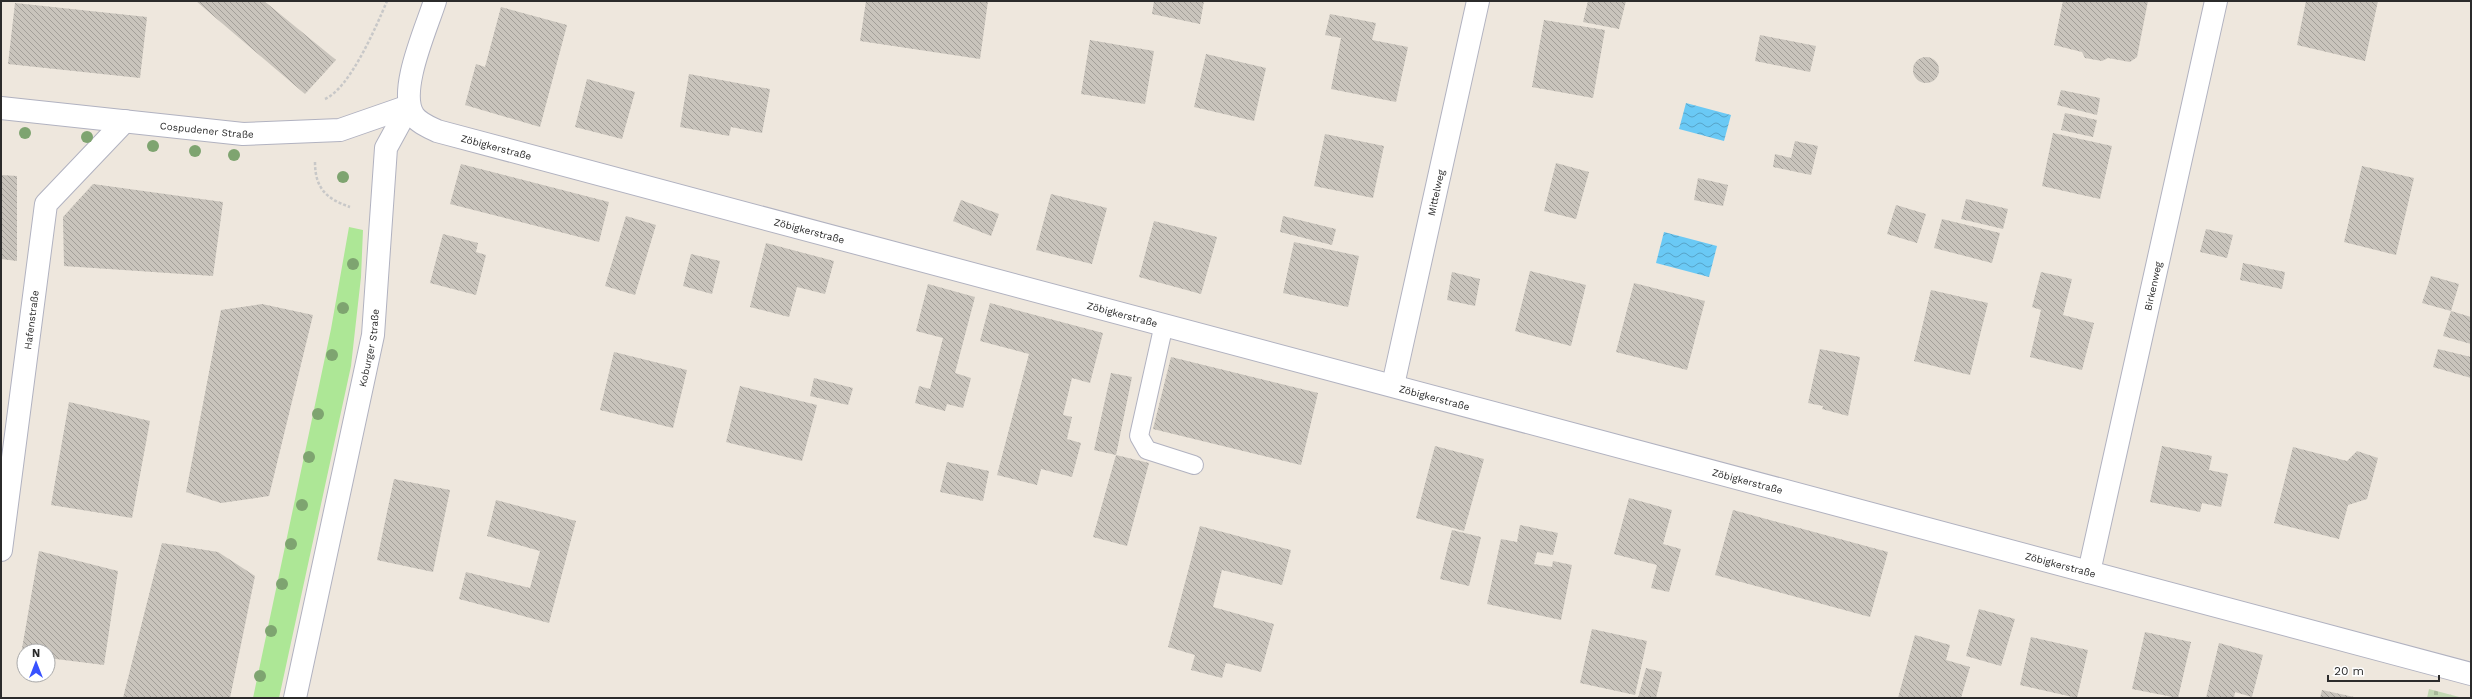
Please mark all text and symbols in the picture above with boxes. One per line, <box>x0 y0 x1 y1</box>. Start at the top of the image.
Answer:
street label: Cospudener Straße <box>159 120 254 140</box>
street label: Zöbigkerstraße <box>460 133 533 162</box>
street label: Mittelweg <box>1426 168 1447 217</box>
street label: Zöbigkerstraße <box>773 216 846 246</box>
street label: Birkenweg <box>2142 260 2164 312</box>
street label: Hafenstraße <box>22 289 41 350</box>
street label: Zöbigkerstraße <box>1086 300 1159 329</box>
street label: Koburger Straße <box>357 308 381 388</box>
street label: Zöbigkerstraße <box>1398 383 1471 413</box>
street label: Zöbigkerstraße <box>1711 467 1784 496</box>
street label: Zöbigkerstraße <box>2024 550 2097 580</box>
north arrow <box>16 643 56 683</box>
text: N <box>32 647 40 660</box>
scale bar <box>2328 657 2439 683</box>
text: 20 m <box>2334 664 2364 678</box>

